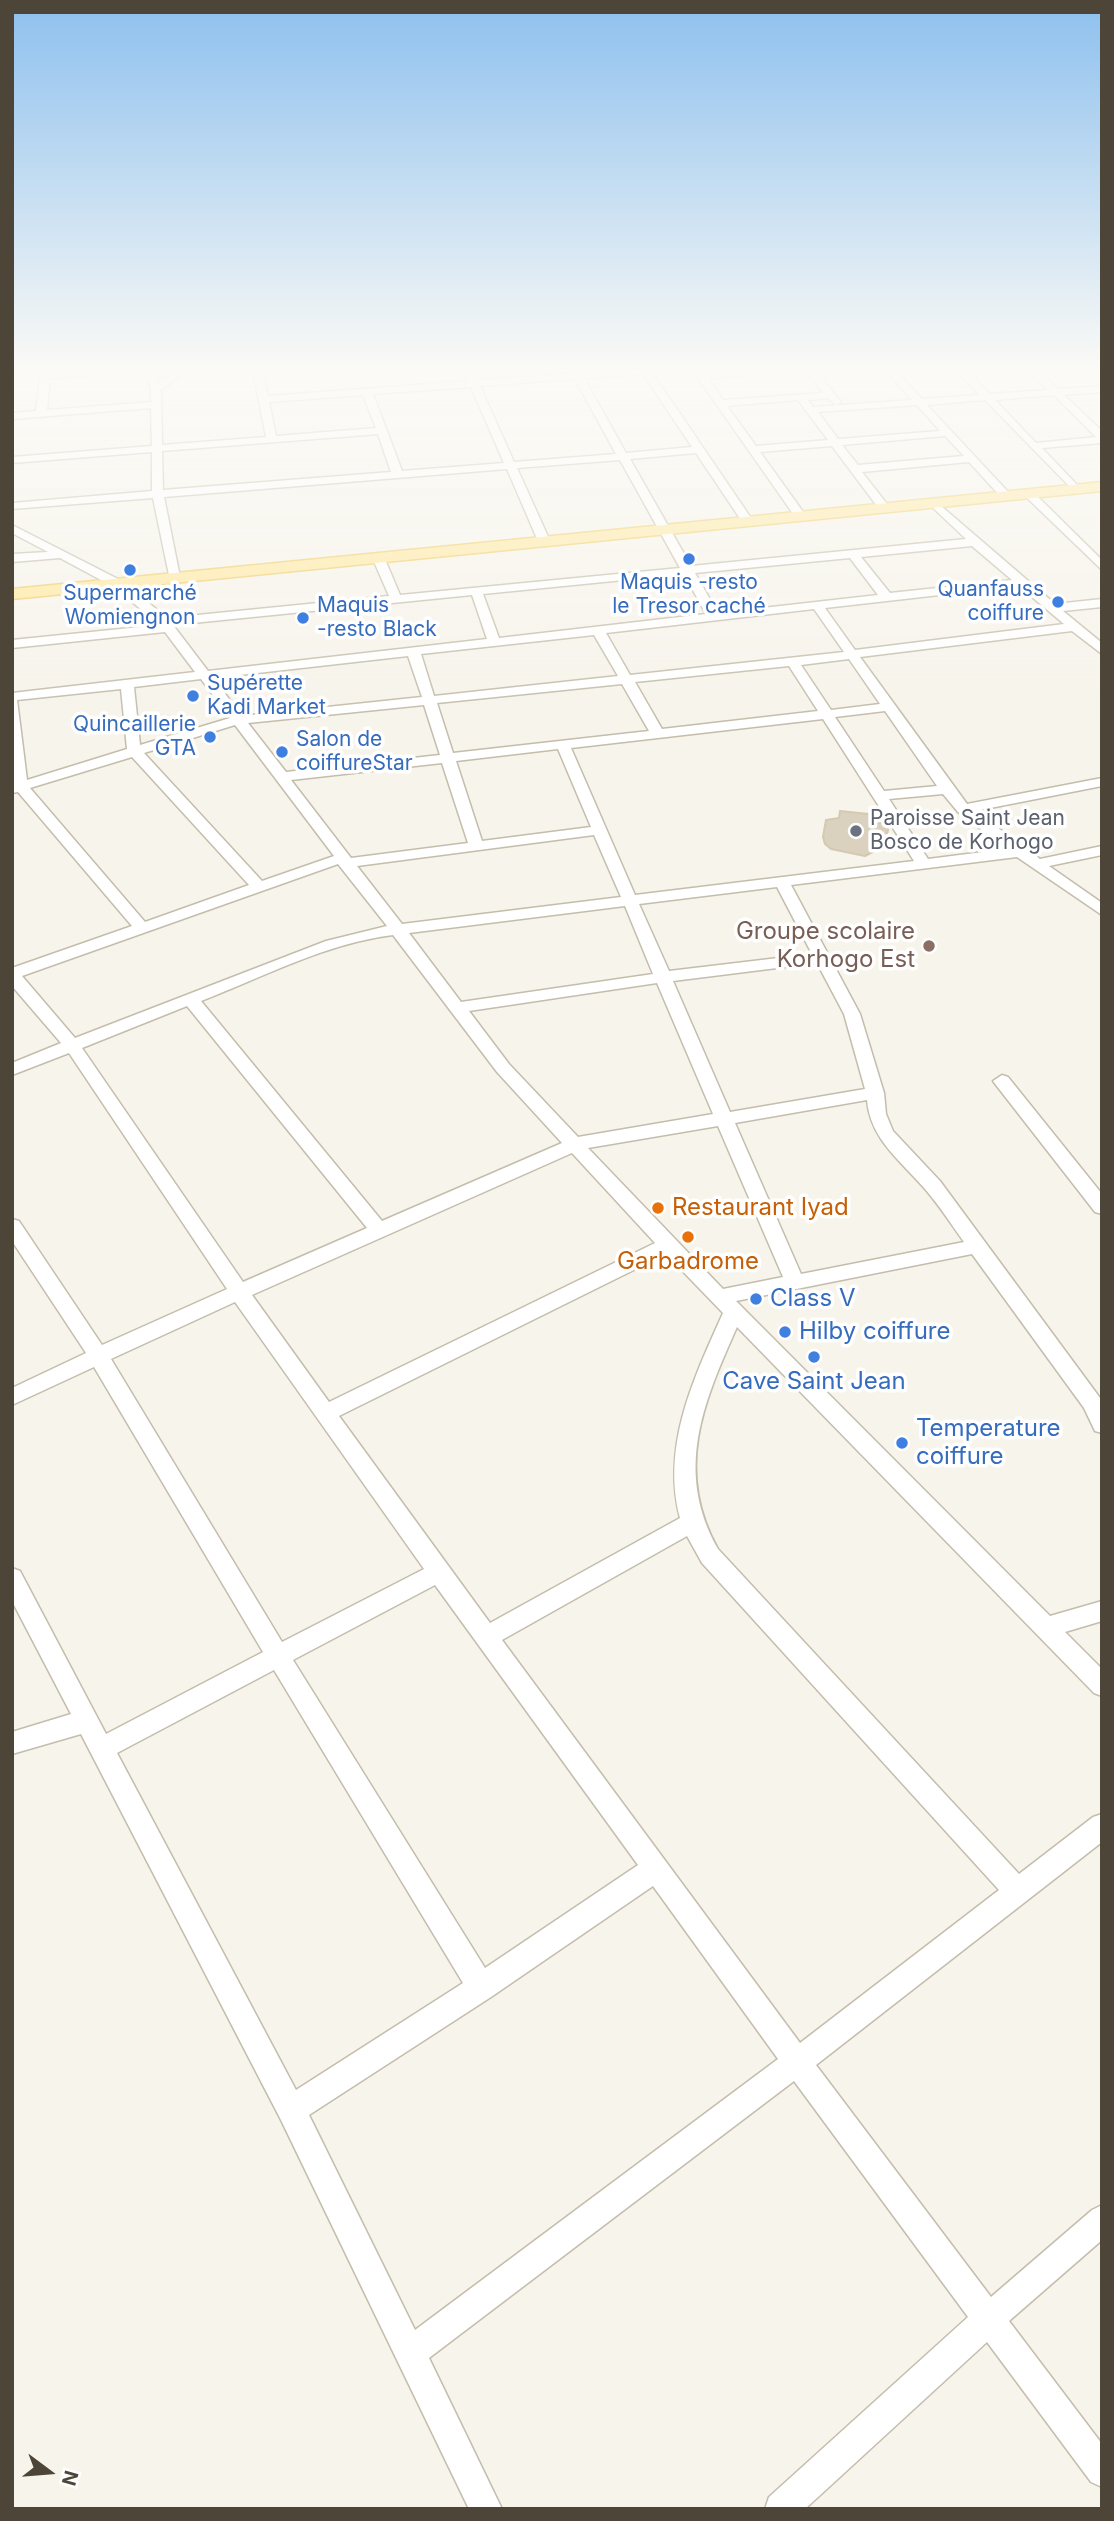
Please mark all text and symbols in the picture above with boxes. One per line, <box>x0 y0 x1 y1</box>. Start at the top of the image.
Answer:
marker: Maquis -resto le Tresor caché <box>681 551 697 567</box>
marker: Supermarché Womiengnon <box>122 562 138 578</box>
place label: Maquis -resto le Tresor caché <box>612 570 766 620</box>
place label: Quanfauss coiffure <box>938 577 1044 627</box>
place label: Supermarché Womiengnon <box>63 581 197 631</box>
place label: Maquis -resto Black <box>317 593 437 643</box>
marker: Quanfauss coiffure <box>1050 594 1066 610</box>
marker: Maquis -resto Black <box>295 610 311 626</box>
place label: Supérette Kadi Market <box>207 671 326 721</box>
marker: Supérette Kadi Market <box>185 688 201 704</box>
place label: Quincaillerie GTA <box>73 712 196 762</box>
place label: Salon de coiffureStar <box>296 727 413 777</box>
marker: Quincaillerie GTA <box>202 729 218 745</box>
marker: Salon de coiffureStar <box>274 744 290 760</box>
place label: Paroisse Saint Jean Bosco de Korhogo <box>870 806 1065 856</box>
marker: Paroisse Saint Jean Bosco de Korhogo <box>848 823 864 839</box>
place label: Groupe scolaire Korhogo Est <box>736 918 915 974</box>
marker: Groupe scolaire Korhogo Est <box>921 938 937 954</box>
place label: Restaurant Iyad <box>672 1194 849 1222</box>
marker: Restaurant Iyad <box>650 1200 666 1216</box>
marker: Garbadrome <box>680 1229 696 1245</box>
place label: Garbadrome <box>617 1248 759 1276</box>
place label: Class V <box>770 1285 855 1313</box>
marker: Class V <box>748 1291 764 1307</box>
place label: Hilby coiffure <box>799 1318 950 1346</box>
marker: Hilby coiffure <box>777 1324 793 1340</box>
marker: Cave Saint Jean <box>806 1349 822 1365</box>
place label: Cave Saint Jean <box>722 1368 906 1396</box>
place label: Temperature coiffure <box>916 1415 1061 1471</box>
marker: Temperature coiffure <box>894 1435 910 1451</box>
north arrow <box>14 2437 84 2507</box>
text: N <box>57 2468 83 2488</box>

